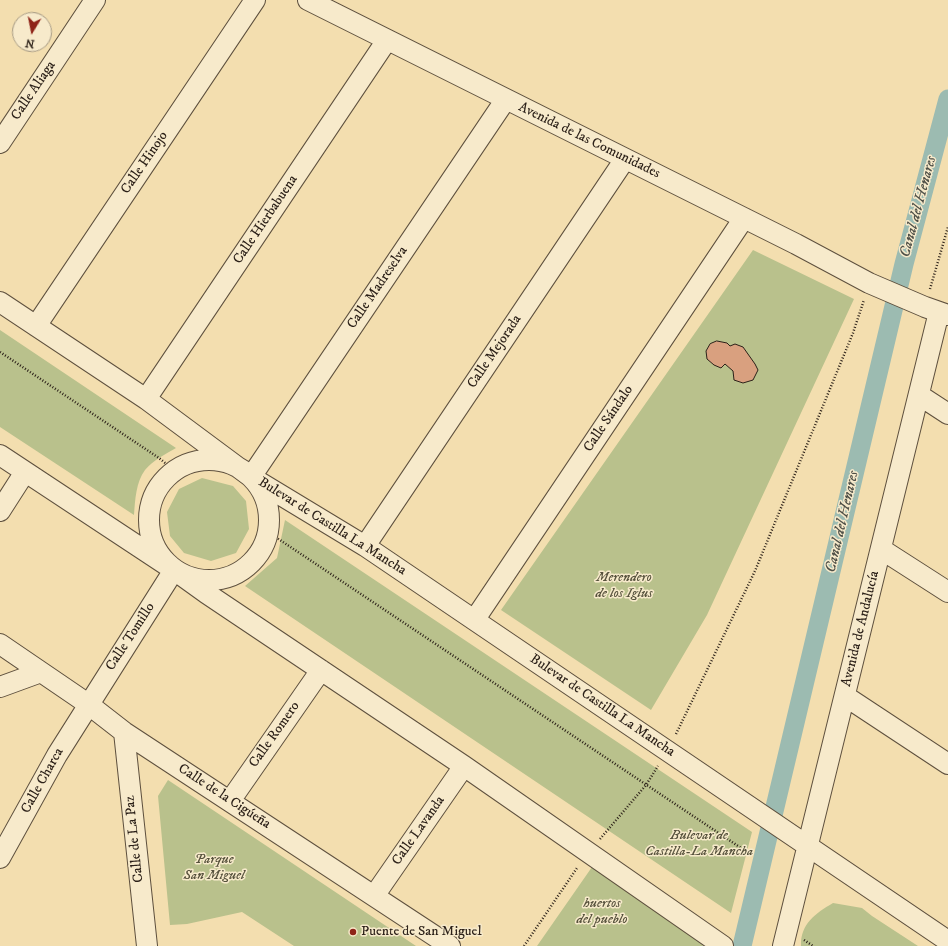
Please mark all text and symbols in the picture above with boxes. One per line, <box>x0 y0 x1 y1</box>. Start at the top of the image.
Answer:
north arrow <box>12 12 52 52</box>
text: N <box>24 35 36 51</box>
street label: Calle Aliaga <box>8 58 60 124</box>
street label: Avenida de las Comunidades <box>515 99 663 183</box>
street label: Calle Hinojo <box>118 128 172 198</box>
water label: Canal del Henares <box>897 155 941 259</box>
street label: Calle Hierbabuena <box>230 172 302 268</box>
street label: Calle Madreselva <box>344 244 412 332</box>
street label: Calle Mejorada <box>464 312 526 392</box>
street label: Calle Sándalo <box>581 382 637 456</box>
water label: Canal del Henares <box>823 469 863 575</box>
street label: Bulevar de Castilla La Mancha <box>255 474 409 580</box>
street label: Avenida de Andalucía <box>838 569 884 689</box>
park label: Merendero de los Iglus <box>595 570 653 602</box>
street label: Calle Tomillo <box>103 600 159 674</box>
street label: Bulevar de Castilla La Mancha <box>526 651 678 761</box>
street label: Calle Romero <box>246 699 304 771</box>
street label: Calle Charca <box>18 745 68 817</box>
street label: Calle de la Cigúeña <box>175 761 273 833</box>
street label: Calle Lavanda <box>389 793 449 869</box>
street label: Calle de La Paz <box>122 795 148 883</box>
park label: Bulevar de Castilla-La Mancha <box>645 828 753 860</box>
park label: Parque San Miguel <box>183 852 245 884</box>
park label: huertos del pueblo <box>576 896 628 928</box>
place label: Puente de San Miguel <box>361 924 482 940</box>
marker: Puente de San Miguel <box>348 927 358 937</box>

